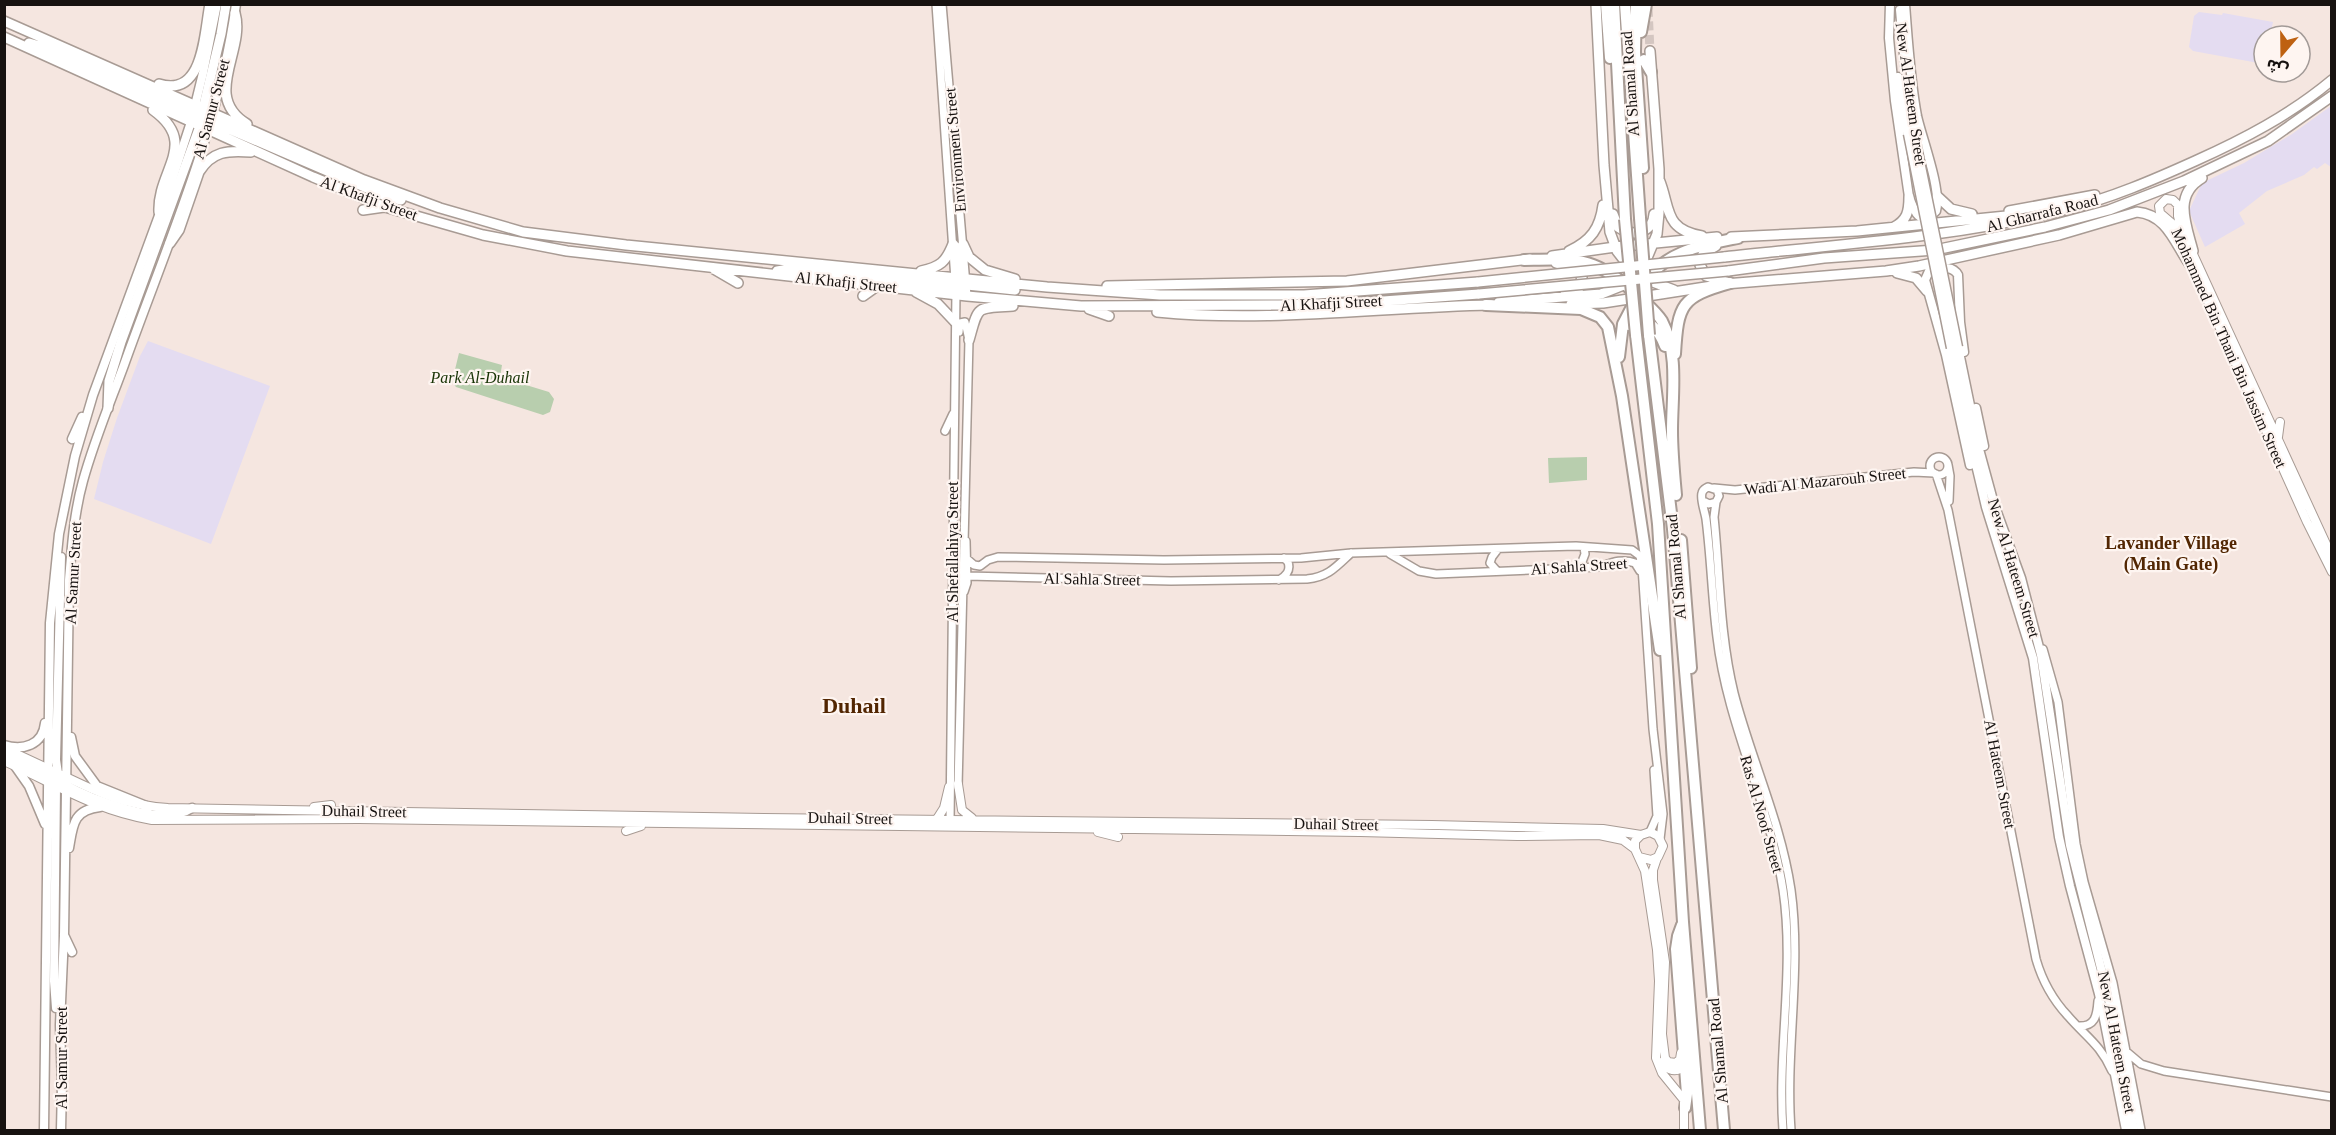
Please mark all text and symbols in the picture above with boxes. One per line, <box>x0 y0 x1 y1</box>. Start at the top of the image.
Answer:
street label: New Al Hateem Street <box>1893 21 1930 167</box>
north arrow <box>2252 24 2312 84</box>
street label: Al Shamal Road <box>1618 31 1642 137</box>
text: ش <box>2264 55 2291 79</box>
street label: Al Samur Street <box>189 56 233 161</box>
street label: Environment Street <box>941 87 969 213</box>
street label: Al Khafji Street <box>318 173 420 225</box>
street label: Al Gharrafa Road <box>1984 191 2100 235</box>
street label: Mohammed Bin Thani Bin Jassim Street <box>2168 226 2290 471</box>
street label: Al Khafji Street <box>794 268 898 297</box>
street label: Al Khafji Street <box>1280 292 1383 315</box>
park label: Park Al-Duhail <box>430 369 530 386</box>
street label: Wadi Al Mazarouh Street <box>1743 464 1907 498</box>
street label: Al Shefallahiya Street <box>944 481 962 623</box>
street label: New Al Hateem Street <box>1985 496 2043 640</box>
street label: Al Shamal Road <box>1663 514 1689 620</box>
street label: Al Samur Street <box>62 521 84 625</box>
district label: Lavander Village (Main Gate) <box>2105 533 2237 575</box>
street label: Al Sahla Street <box>1530 554 1628 578</box>
street label: Al Sahla Street <box>1043 570 1141 588</box>
district label: Duhail <box>822 693 886 718</box>
street label: Al Hateem Street <box>1981 718 2019 831</box>
street label: Ras Al Noof Street <box>1737 753 1787 875</box>
street label: Duhail Street <box>321 802 407 820</box>
street label: Duhail Street <box>807 809 893 827</box>
street label: Duhail Street <box>1293 815 1379 833</box>
street label: New Al Hateem Street <box>2095 970 2139 1115</box>
street label: Al Shamal Road <box>1705 998 1731 1104</box>
street label: Al Samur Street <box>53 1006 70 1110</box>

